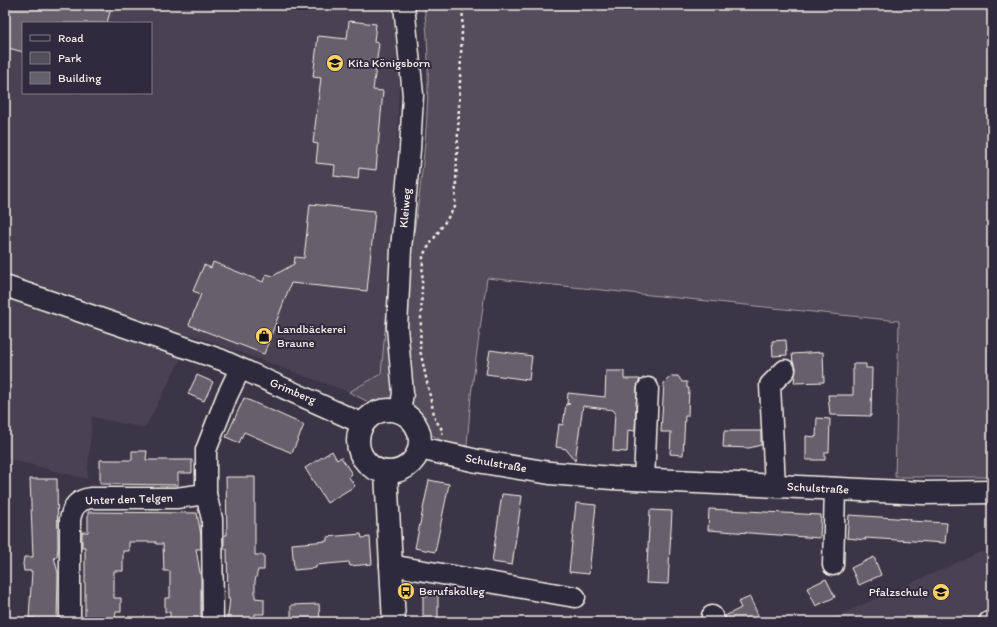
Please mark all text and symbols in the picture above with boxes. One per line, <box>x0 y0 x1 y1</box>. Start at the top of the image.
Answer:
legend <box>22 22 152 94</box>
text: Road <box>58 31 84 45</box>
text: Park <box>58 51 82 65</box>
school or university icon: Kita Königsborn <box>325 53 345 73</box>
place label: Kita Königsborn <box>348 56 431 70</box>
text: Building <box>58 71 102 85</box>
street label: Kleiweg <box>396 187 414 229</box>
place label: Landbäckerei Braune <box>277 322 346 350</box>
shop icon: Landbäckerei Braune <box>254 326 274 346</box>
street label: Grimberg <box>268 375 319 407</box>
street label: Schulstraße <box>464 451 528 475</box>
street label: Schulstraße <box>787 479 850 497</box>
street label: Unter den Telgen <box>85 490 174 508</box>
bus stop icon: Berufskolleg <box>396 581 416 601</box>
school or university icon: Pfalzschule <box>931 582 951 602</box>
place label: Berufskolleg <box>419 584 486 598</box>
place label: Pfalzschule <box>869 585 928 599</box>

